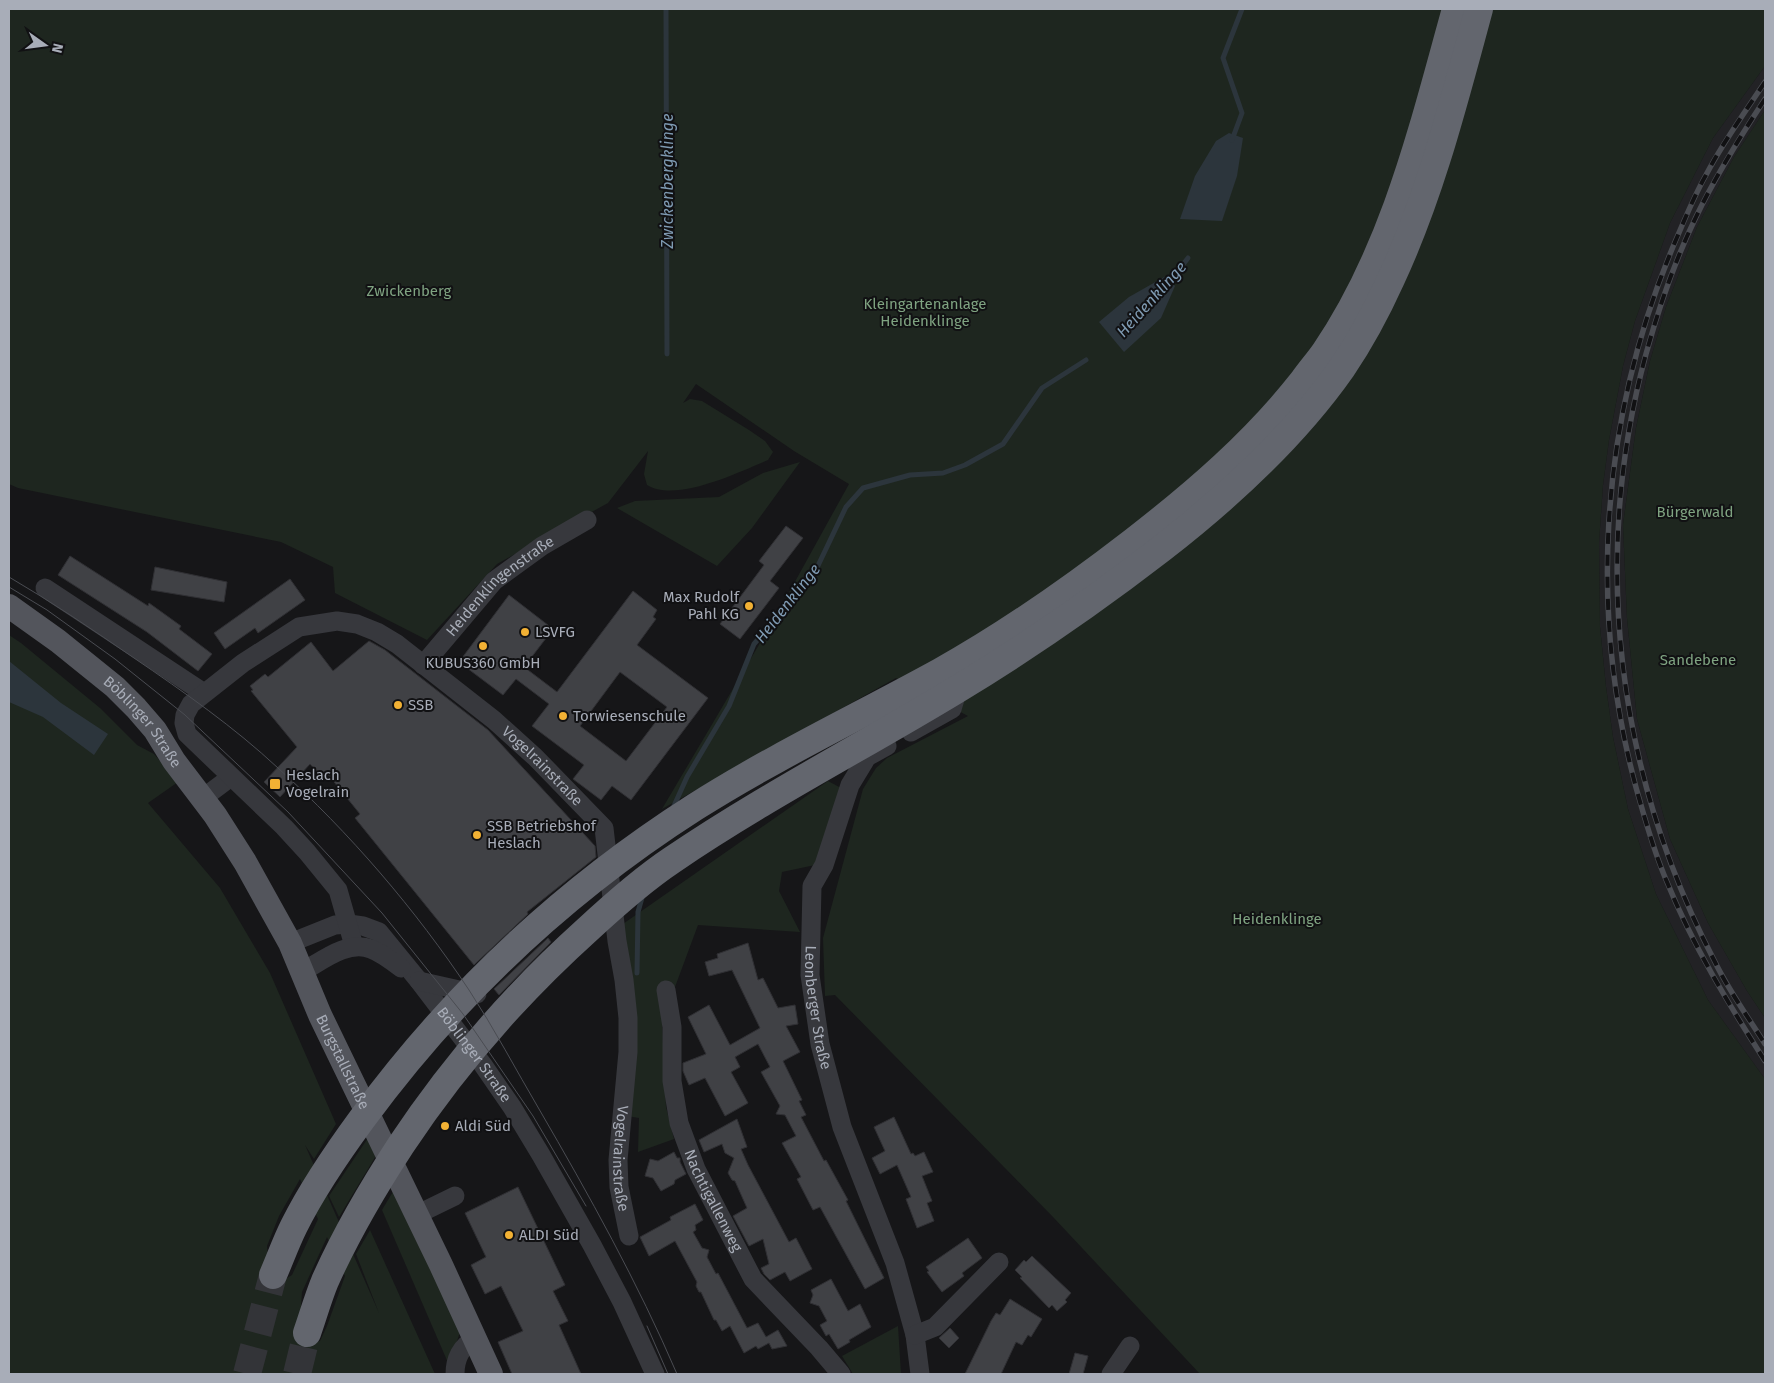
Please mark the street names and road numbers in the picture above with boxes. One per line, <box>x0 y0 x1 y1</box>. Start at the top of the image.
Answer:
street label: Heidenklingenstraße <box>442 532 557 640</box>
street label: Böblinger Straße <box>100 672 185 772</box>
street label: Vogelrainstraße <box>498 722 587 810</box>
street label: Leonberger Straße <box>801 945 835 1071</box>
street label: Böblinger Straße <box>433 1003 515 1106</box>
street label: Burgstallstraße <box>312 1012 373 1112</box>
street label: Vogelrainstraße <box>609 1105 633 1213</box>
street label: Nachtigallenweg <box>681 1147 746 1255</box>

